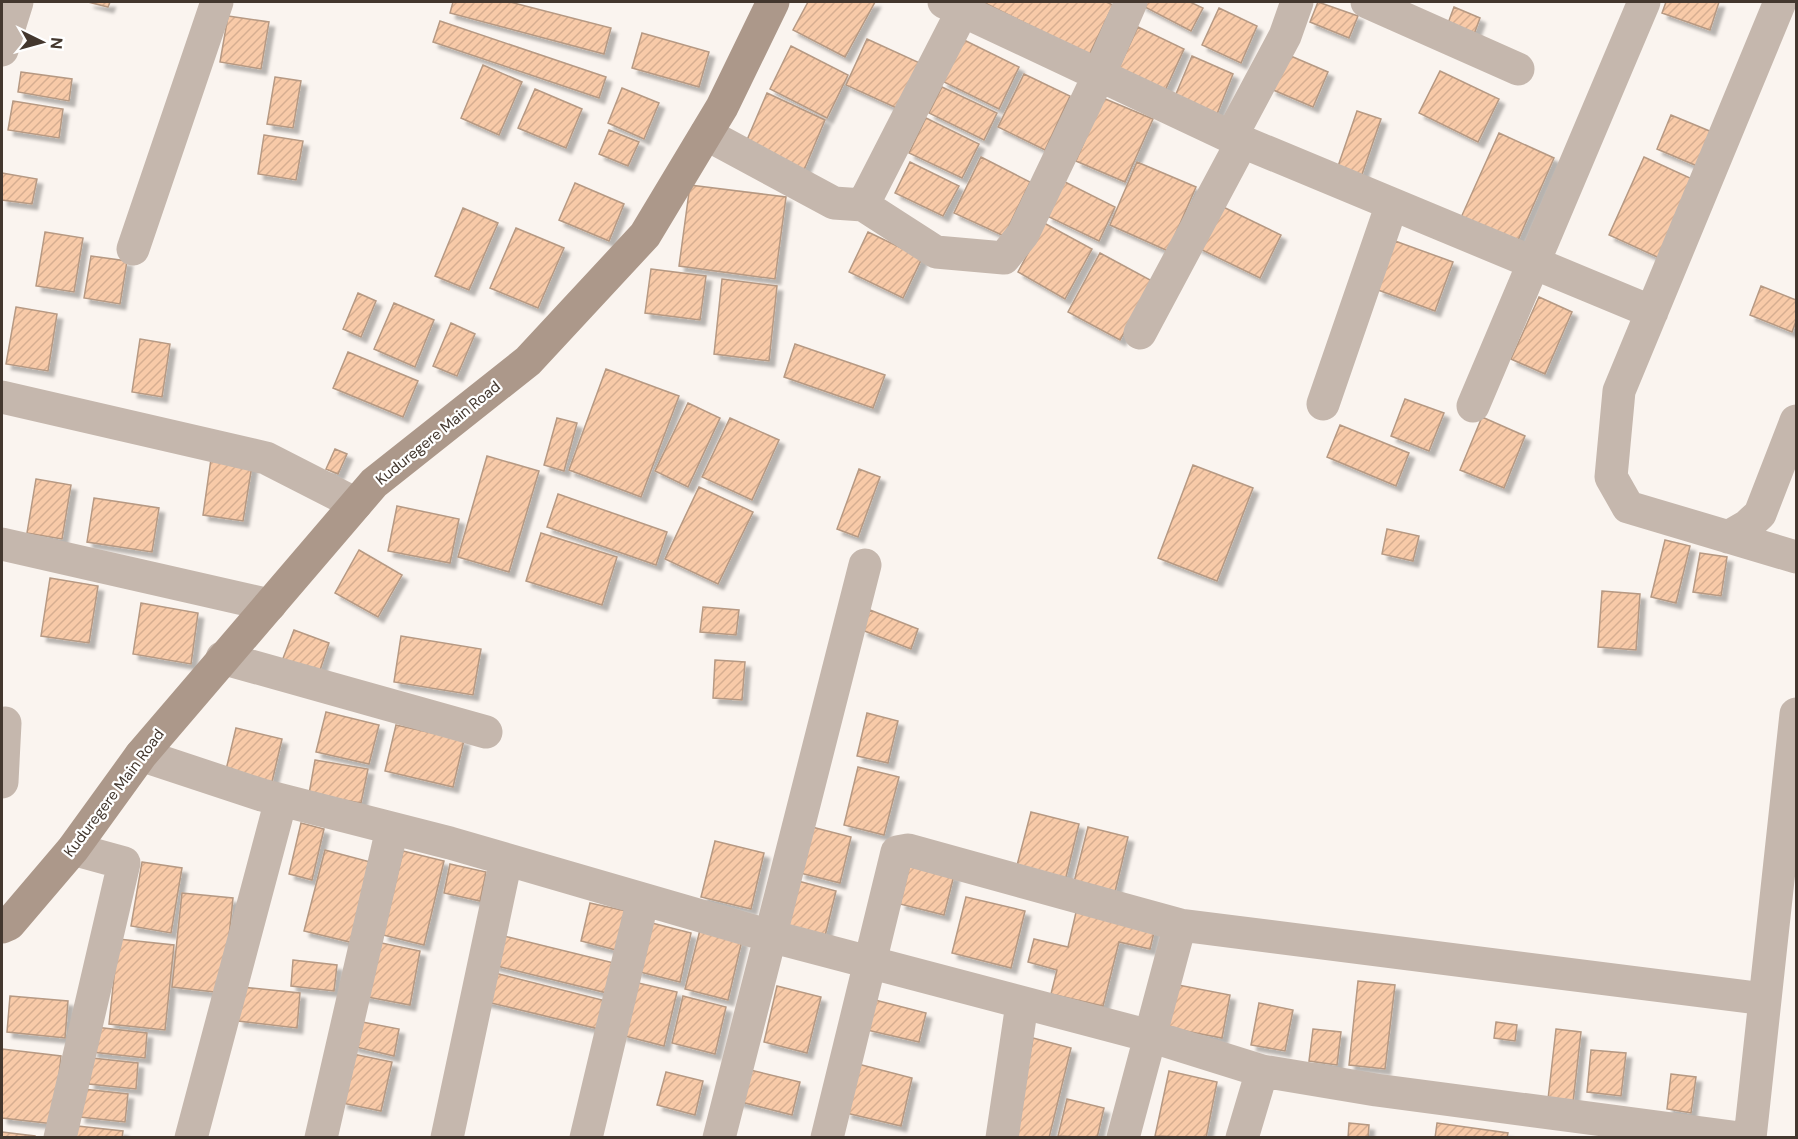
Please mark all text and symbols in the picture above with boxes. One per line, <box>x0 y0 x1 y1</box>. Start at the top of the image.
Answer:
north arrow <box>12 12 72 72</box>
text: N <box>45 37 67 50</box>
street label: Kuduregere Main Road <box>371 376 505 490</box>
street label: Kuduregere Main Road <box>59 725 169 861</box>

